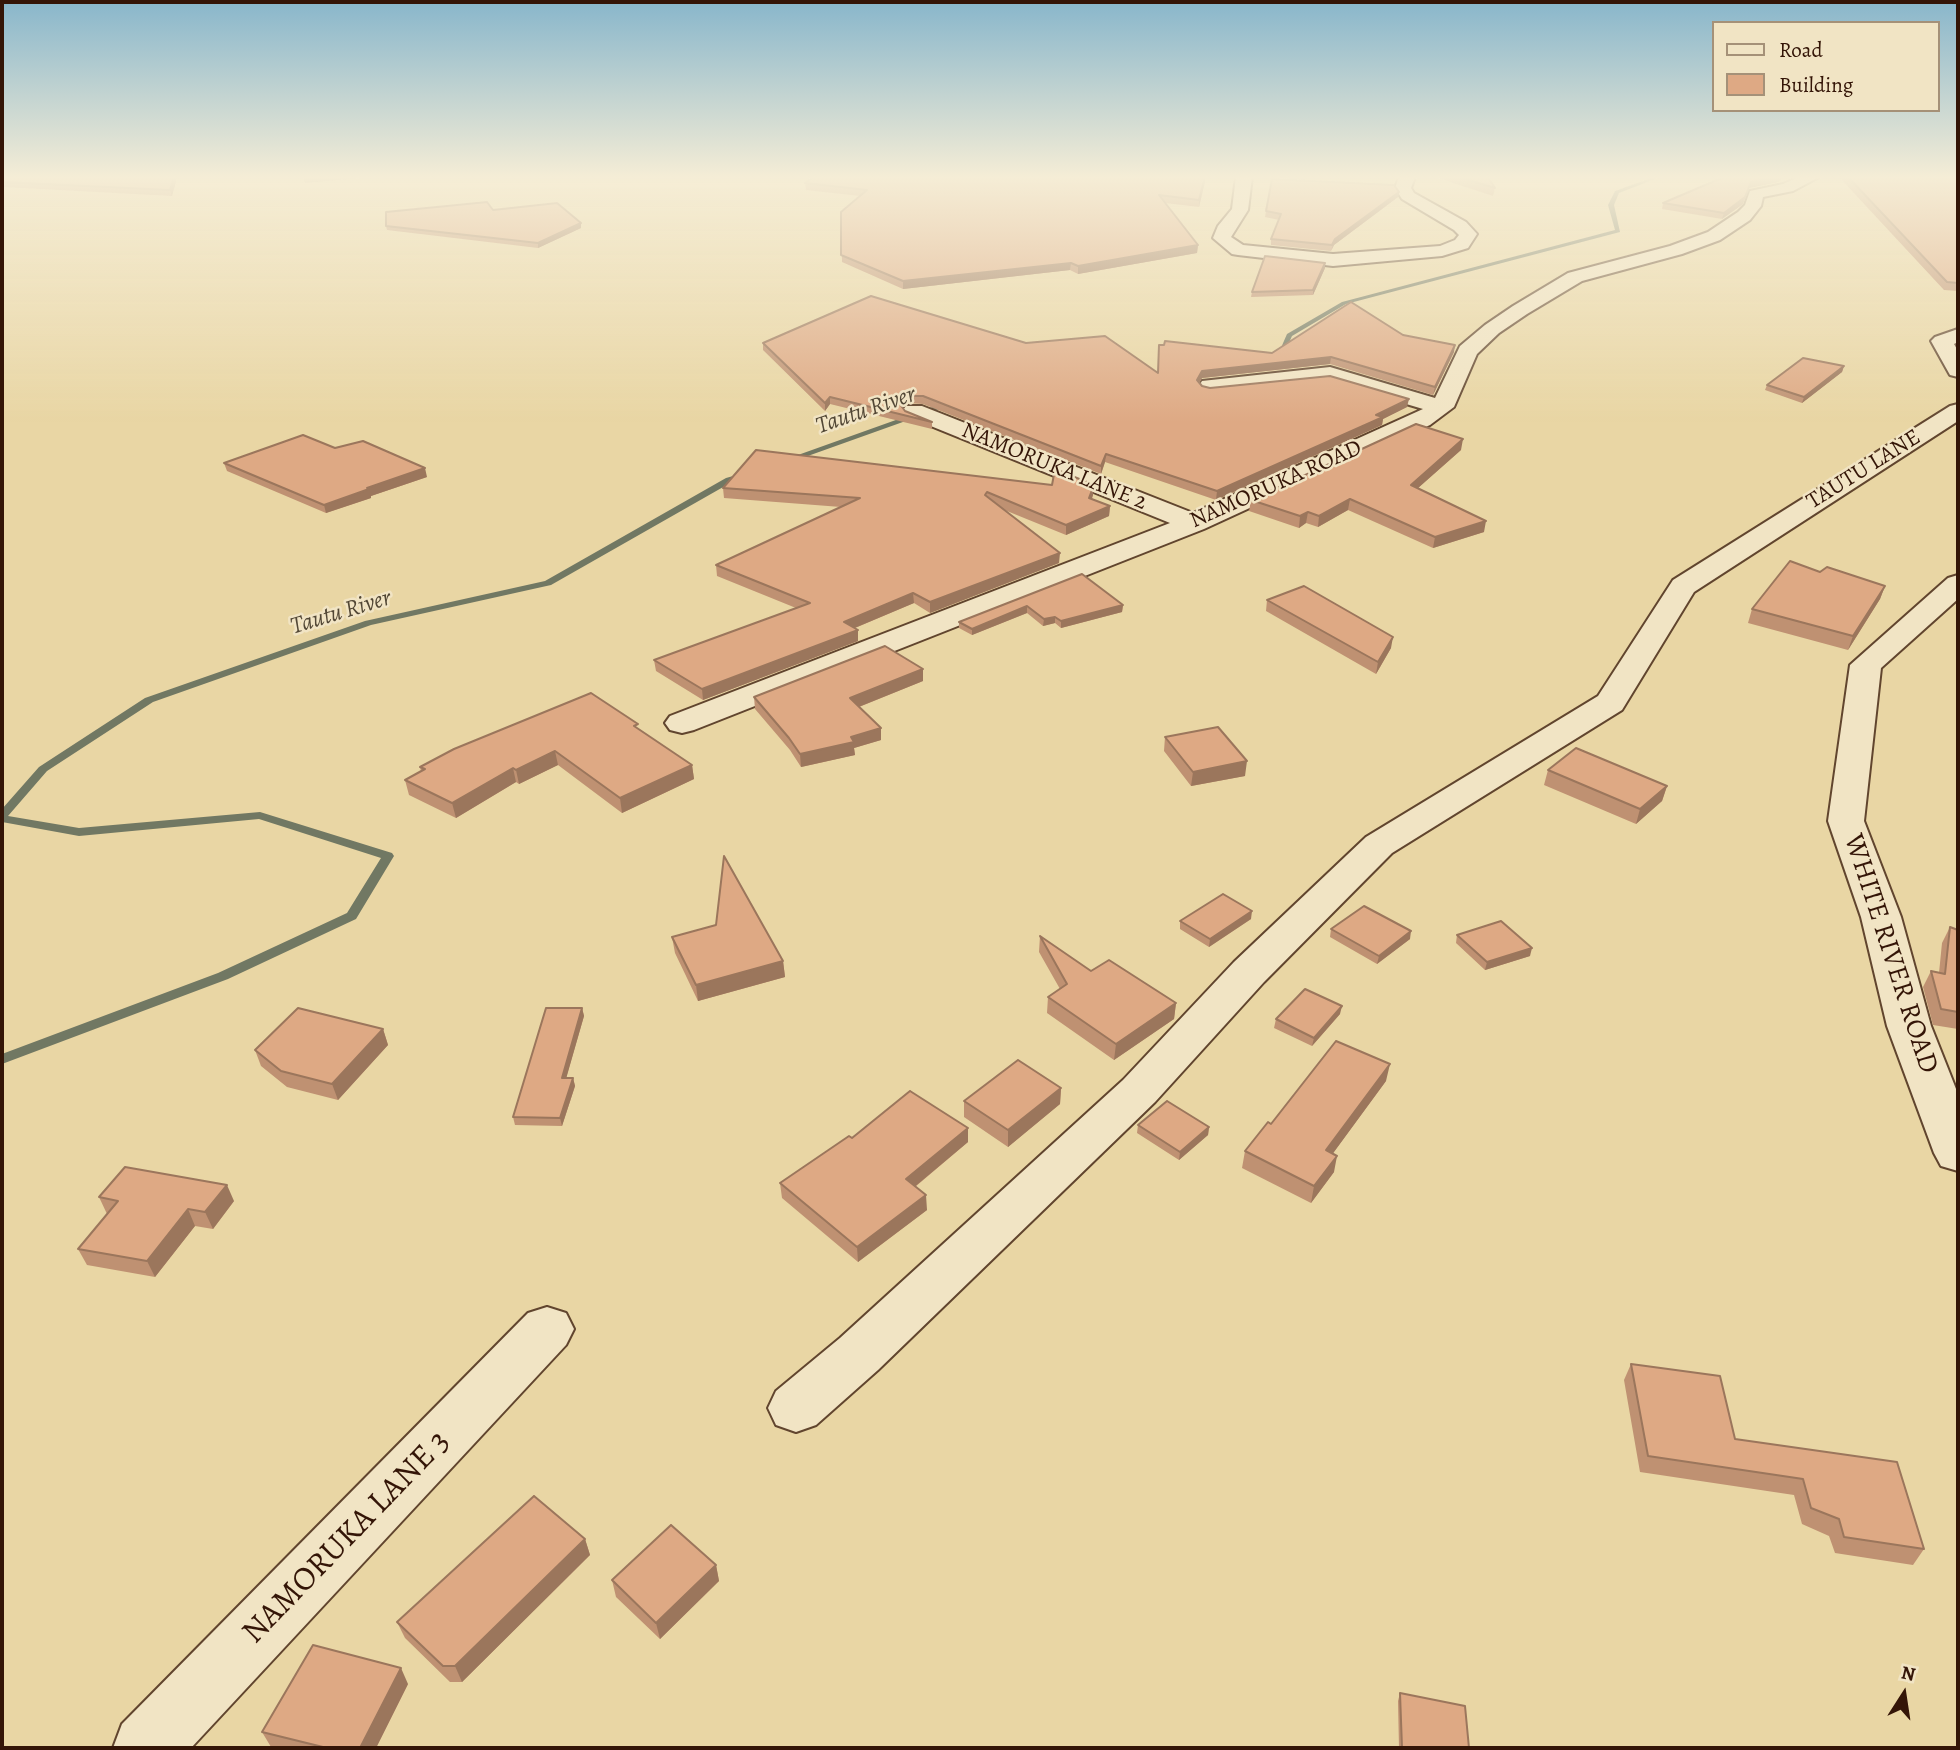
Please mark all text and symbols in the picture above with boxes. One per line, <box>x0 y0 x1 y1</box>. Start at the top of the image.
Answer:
legend <box>1712 21 1939 112</box>
text: Road <box>1779 36 1823 64</box>
text: Building <box>1779 71 1853 99</box>
water label: Tautu River <box>812 381 920 441</box>
street label: NAMORUKA LANE 2 <box>957 417 1151 517</box>
street label: TAUTU LANE <box>1802 424 1926 516</box>
street label: NAMORUKA ROAD <box>1186 435 1366 535</box>
water label: Tautu River <box>287 584 395 642</box>
street label: WHITE RIVER ROAD <box>1835 830 1945 1078</box>
street label: NAMORUKA LANE 3 <box>235 1423 459 1653</box>
north arrow <box>1869 1659 1939 1729</box>
text: N <box>1899 1659 1918 1688</box>

